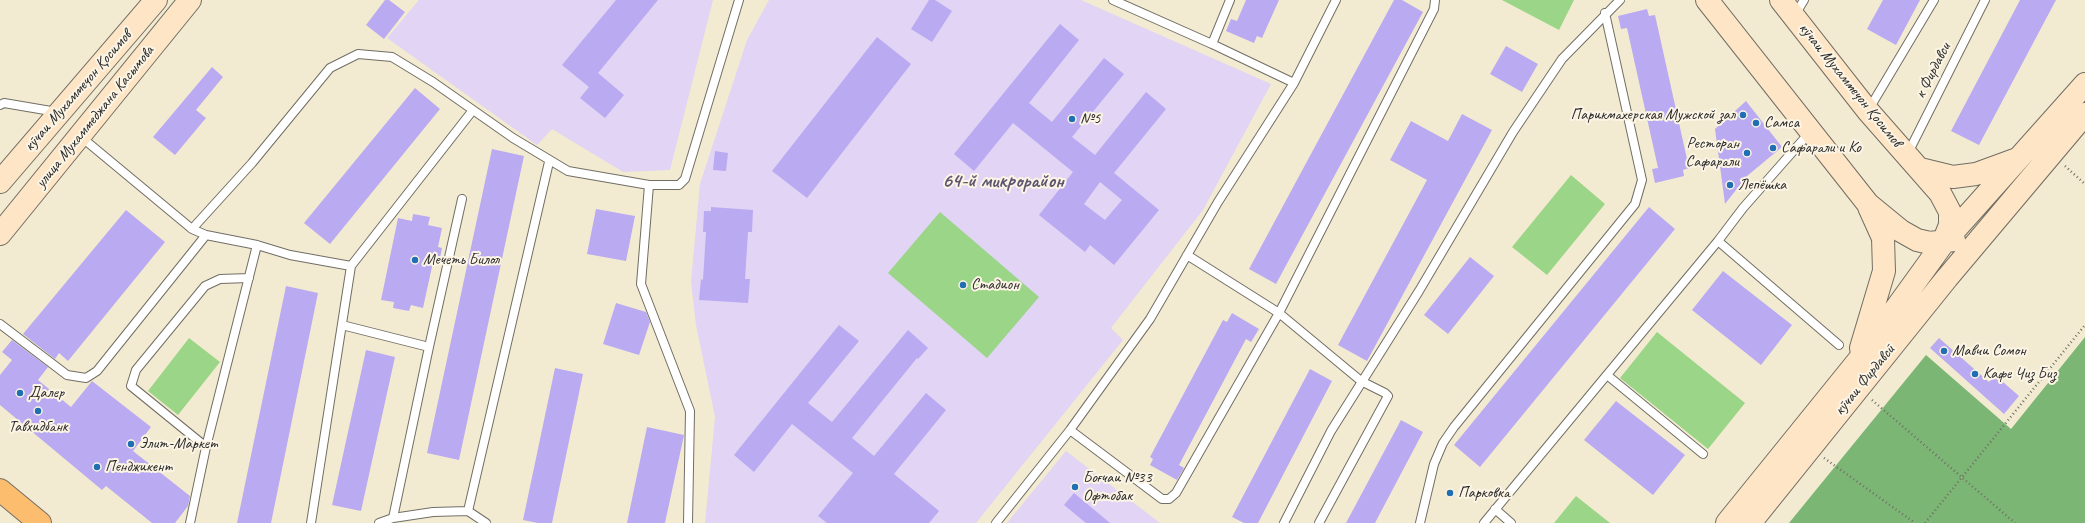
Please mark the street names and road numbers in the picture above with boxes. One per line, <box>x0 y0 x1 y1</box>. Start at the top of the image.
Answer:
street label: кӯчаи Мухаммеҷон Қосимов <box>1794 19 1906 151</box>
street label: кӯчаи Мухаммеҷон Қосимов <box>20 26 136 156</box>
street label: к Фирдавси <box>1911 40 1955 102</box>
street label: улица Мухаммеджана Касымова <box>32 42 158 192</box>
street label: кӯчаи Фирдавсӣ <box>1830 340 1900 420</box>

